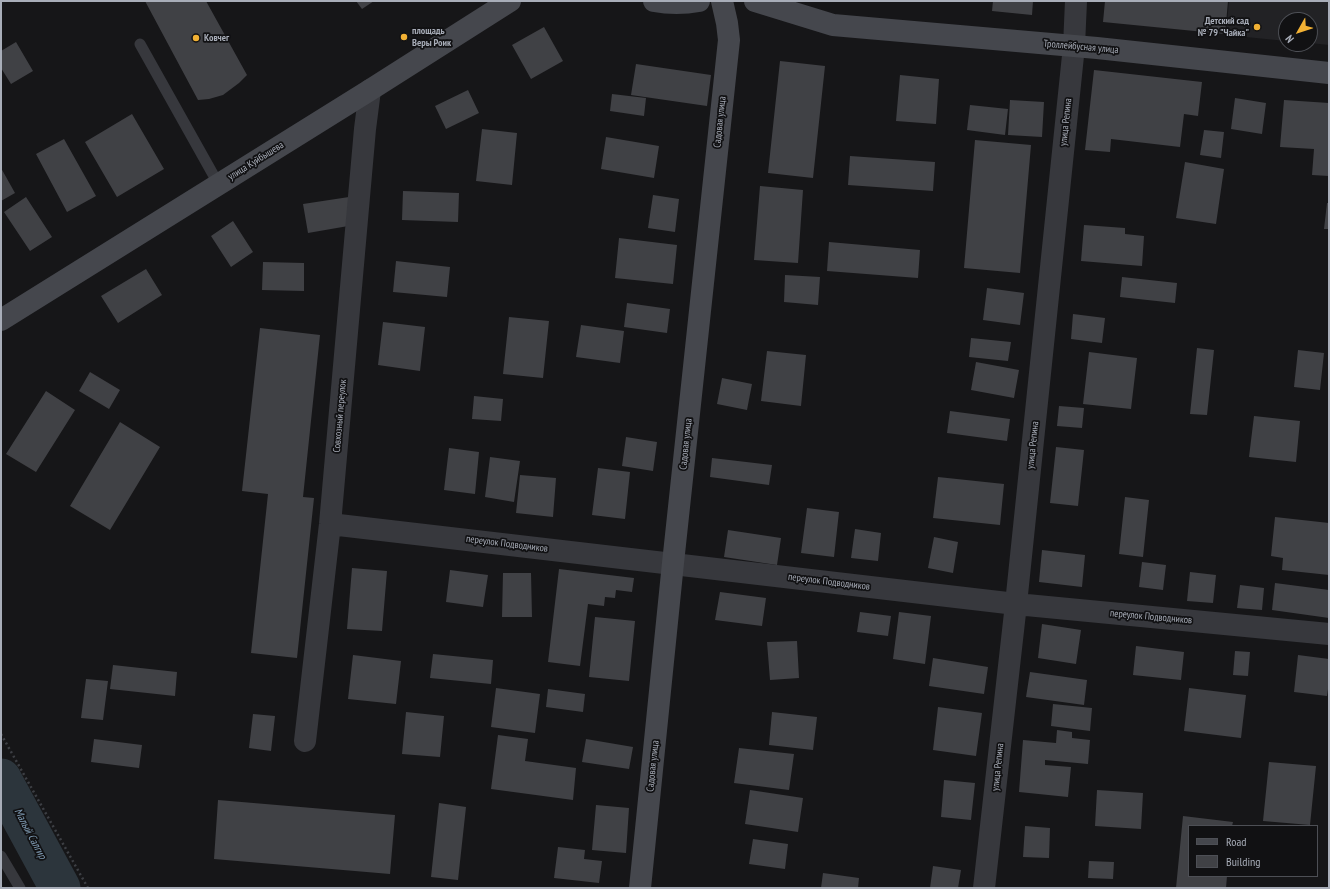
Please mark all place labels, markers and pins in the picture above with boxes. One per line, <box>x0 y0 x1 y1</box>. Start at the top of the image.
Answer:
place label: Детский сад № 79 "Чайка" <box>1198 15 1249 38</box>
marker: Детский сад № 79 "Чайка" <box>1252 22 1262 32</box>
place label: площадь Веры Роик <box>412 25 451 48</box>
place label: Ковчег <box>204 32 229 44</box>
marker: площадь Веры Роик <box>399 32 409 42</box>
marker: Ковчег <box>191 33 201 43</box>

